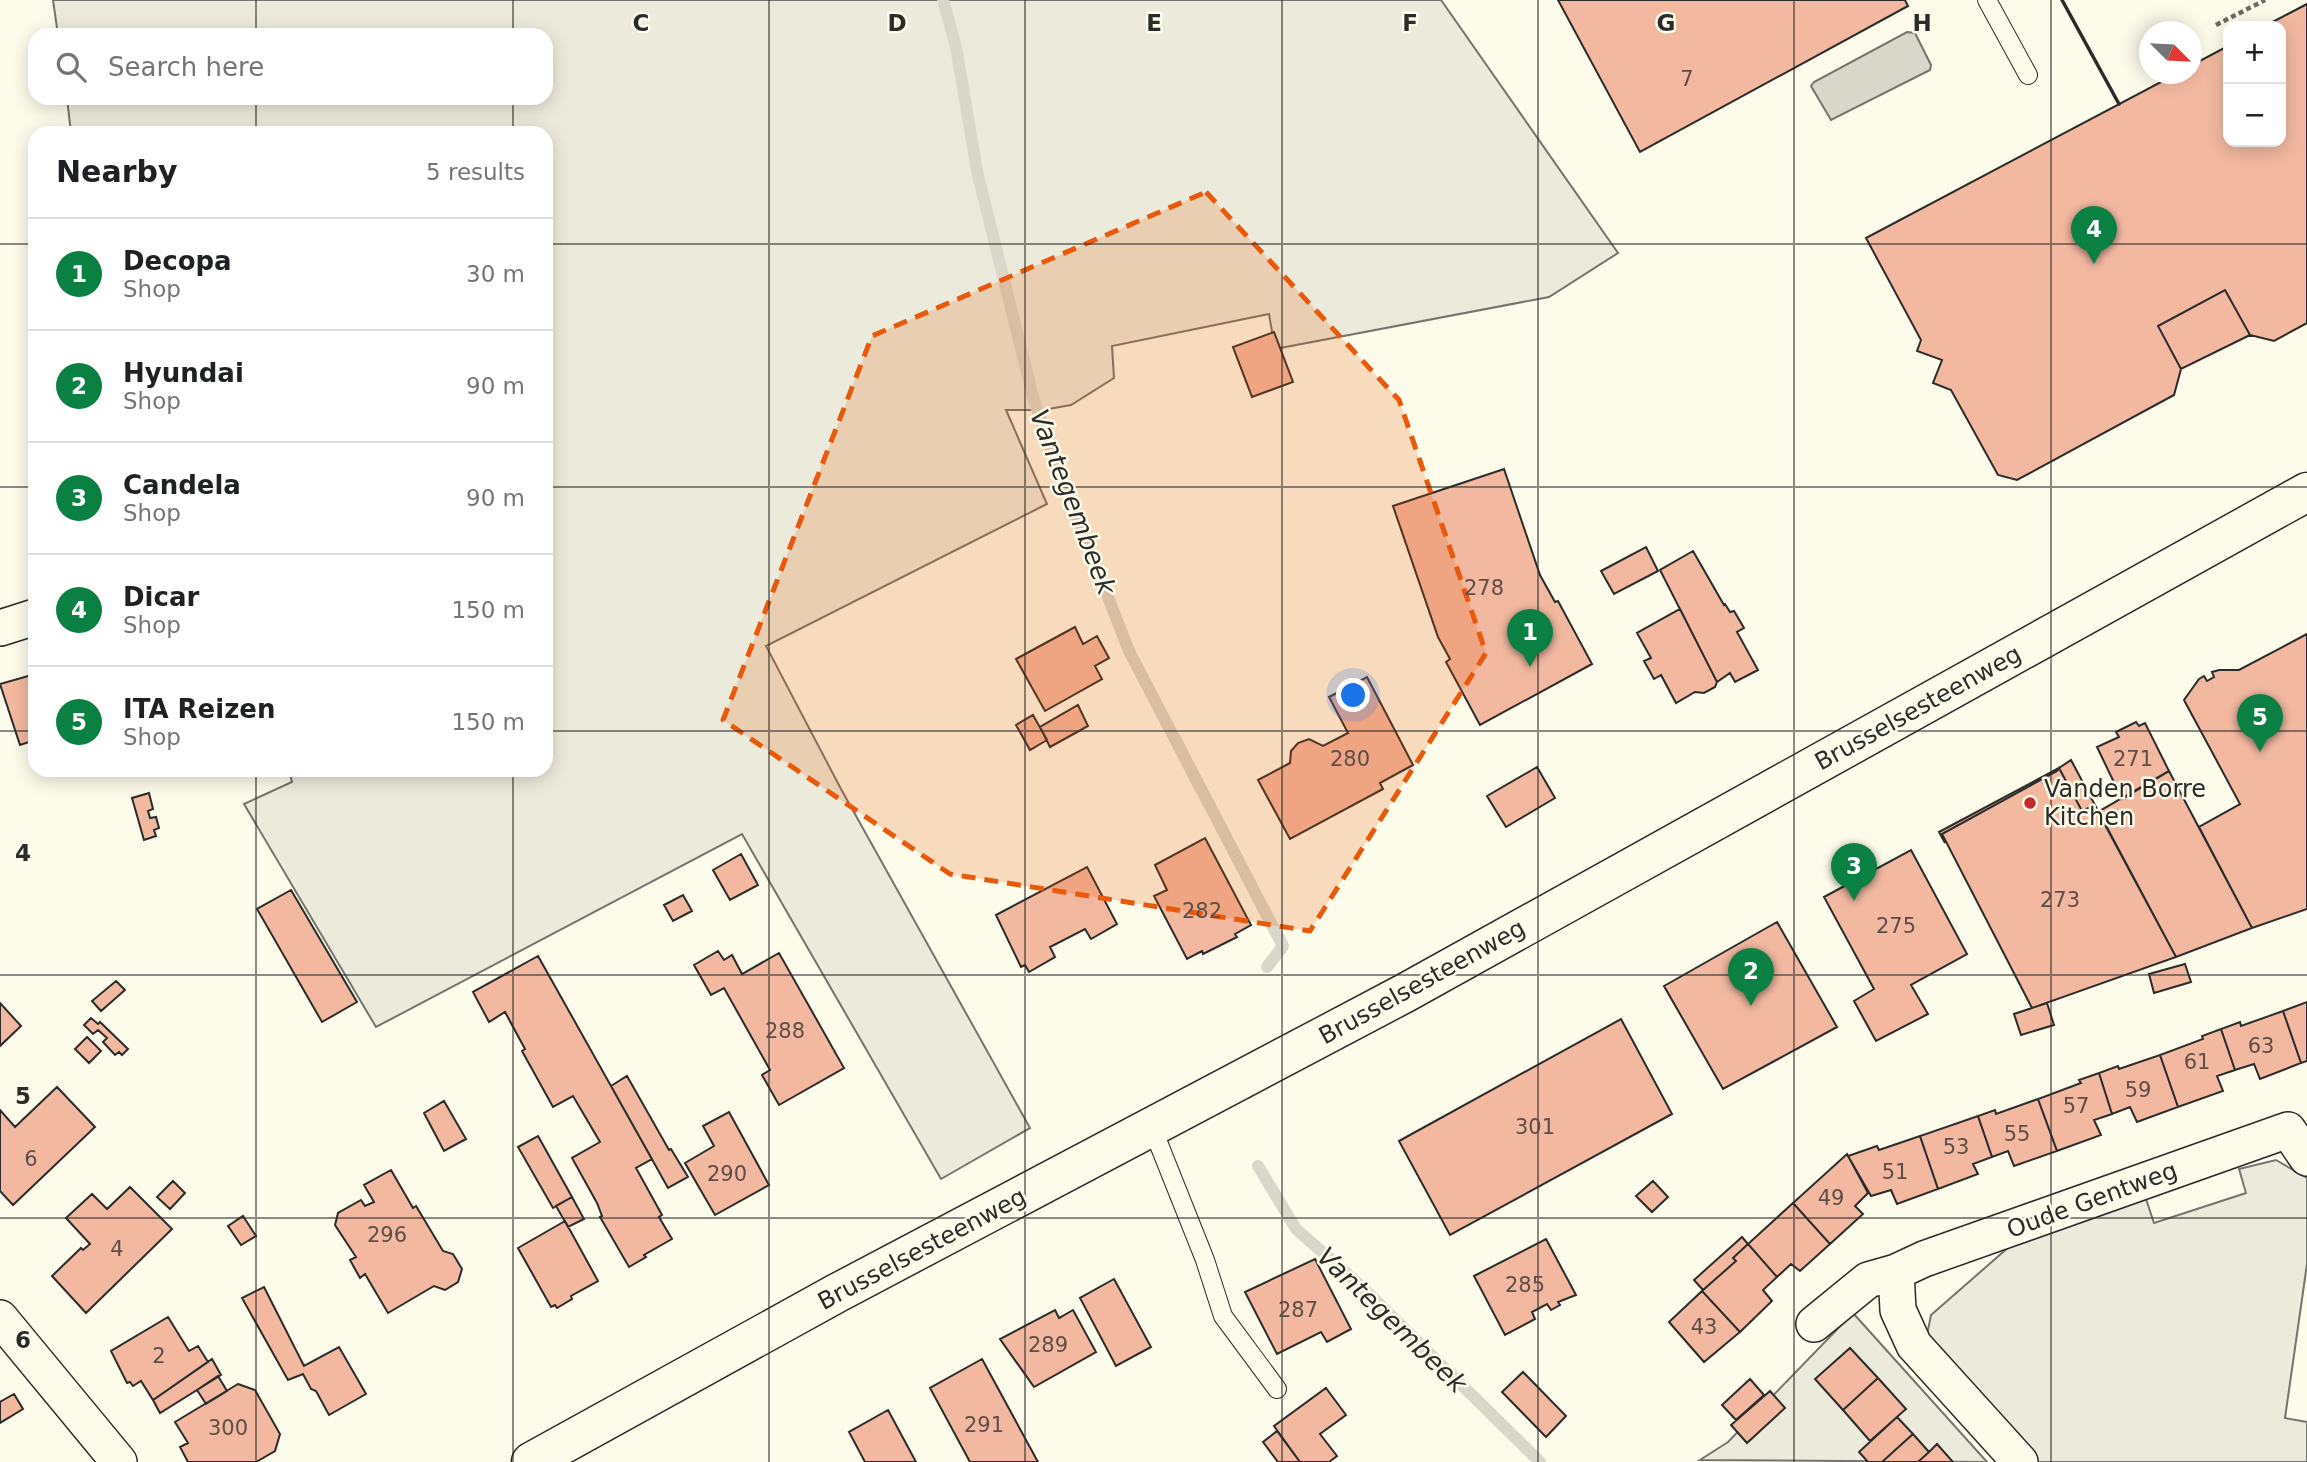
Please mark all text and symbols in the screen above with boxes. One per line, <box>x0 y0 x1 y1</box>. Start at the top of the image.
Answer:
text: C <box>633 10 649 36</box>
text: D <box>887 10 907 36</box>
text: E <box>1146 10 1162 36</box>
text: F <box>1402 10 1418 36</box>
text: G <box>1657 10 1675 36</box>
text: H <box>1912 10 1932 36</box>
north arrow <box>2139 21 2202 84</box>
map controls <box>2223 21 2286 147</box>
button: + <box>2223 21 2286 84</box>
search box <box>28 28 553 105</box>
icon: search <box>52 48 90 86</box>
text: Search here <box>108 52 264 82</box>
house number: 7 <box>1680 67 1694 91</box>
button: − <box>2223 84 2286 147</box>
text: Nearby <box>56 154 178 189</box>
text: 5 results <box>426 159 525 185</box>
pin: 4 <box>2071 206 2117 264</box>
text: Decopa <box>123 246 232 276</box>
text: 1 <box>71 261 87 287</box>
text: 30 m <box>466 261 525 287</box>
text: Shop <box>123 276 181 302</box>
text: Hyundai <box>123 358 244 388</box>
text: 2 <box>71 373 87 399</box>
text: 90 m <box>466 373 525 399</box>
text: Shop <box>123 388 181 414</box>
water label: Vantegembeek <box>1024 405 1122 600</box>
text: Candela <box>123 470 241 500</box>
text: 3 <box>71 485 87 511</box>
text: 90 m <box>466 485 525 511</box>
text: Shop <box>123 500 181 526</box>
house number: 278 <box>1464 576 1504 600</box>
text: Dicar <box>123 582 199 612</box>
text: 4 <box>71 597 87 623</box>
text: 150 m <box>451 597 525 623</box>
pin: 1 <box>1507 609 1553 667</box>
text: Shop <box>123 612 181 638</box>
street label: Brusselsesteenweg <box>1810 640 2026 776</box>
your location <box>1336 678 1370 712</box>
text: ITA Reizen <box>123 694 275 724</box>
pin: 5 <box>2237 694 2283 752</box>
text: 5 <box>71 709 87 735</box>
text: 150 m <box>451 709 525 735</box>
text: Shop <box>123 724 181 750</box>
house number: 280 <box>1330 747 1370 771</box>
house number: 271 <box>2113 747 2153 771</box>
place label: Vanden Borre Kitchen <box>2044 775 2206 831</box>
marker: Vanden Borre Kitchen <box>2022 795 2038 811</box>
text: 4 <box>15 840 31 866</box>
pin: 3 <box>1831 843 1877 901</box>
house number: 273 <box>2040 888 2080 912</box>
house number: 282 <box>1182 899 1222 923</box>
street label: Brusselsesteenweg <box>1314 914 1530 1050</box>
house number: 275 <box>1876 914 1916 938</box>
pin: 2 <box>1728 948 1774 1006</box>
house number: 288 <box>765 1019 805 1043</box>
house number: 63 <box>2248 1034 2274 1058</box>
house number: 61 <box>2184 1050 2210 1074</box>
house number: 59 <box>2125 1078 2151 1102</box>
text: 5 <box>15 1083 31 1109</box>
house number: 57 <box>2063 1094 2089 1118</box>
house number: 301 <box>1515 1115 1555 1139</box>
house number: 55 <box>2004 1122 2030 1146</box>
house number: 53 <box>1943 1135 1969 1159</box>
house number: 6 <box>24 1147 38 1171</box>
street label: Oude Gentweg <box>2003 1156 2181 1244</box>
house number: 51 <box>1882 1160 1908 1184</box>
house number: 290 <box>707 1162 747 1186</box>
street label: Brusselsesteenweg <box>813 1182 1031 1316</box>
house number: 49 <box>1818 1186 1844 1210</box>
house number: 296 <box>367 1223 407 1247</box>
house number: 4 <box>110 1237 124 1261</box>
water label: Vantegembeek <box>1311 1241 1474 1400</box>
house number: 285 <box>1505 1273 1545 1297</box>
house number: 287 <box>1278 1298 1318 1322</box>
house number: 43 <box>1691 1315 1717 1339</box>
text: 6 <box>15 1327 31 1353</box>
house number: 289 <box>1028 1333 1068 1357</box>
house number: 2 <box>152 1344 166 1368</box>
house number: 291 <box>964 1413 1004 1437</box>
house number: 300 <box>208 1416 248 1440</box>

